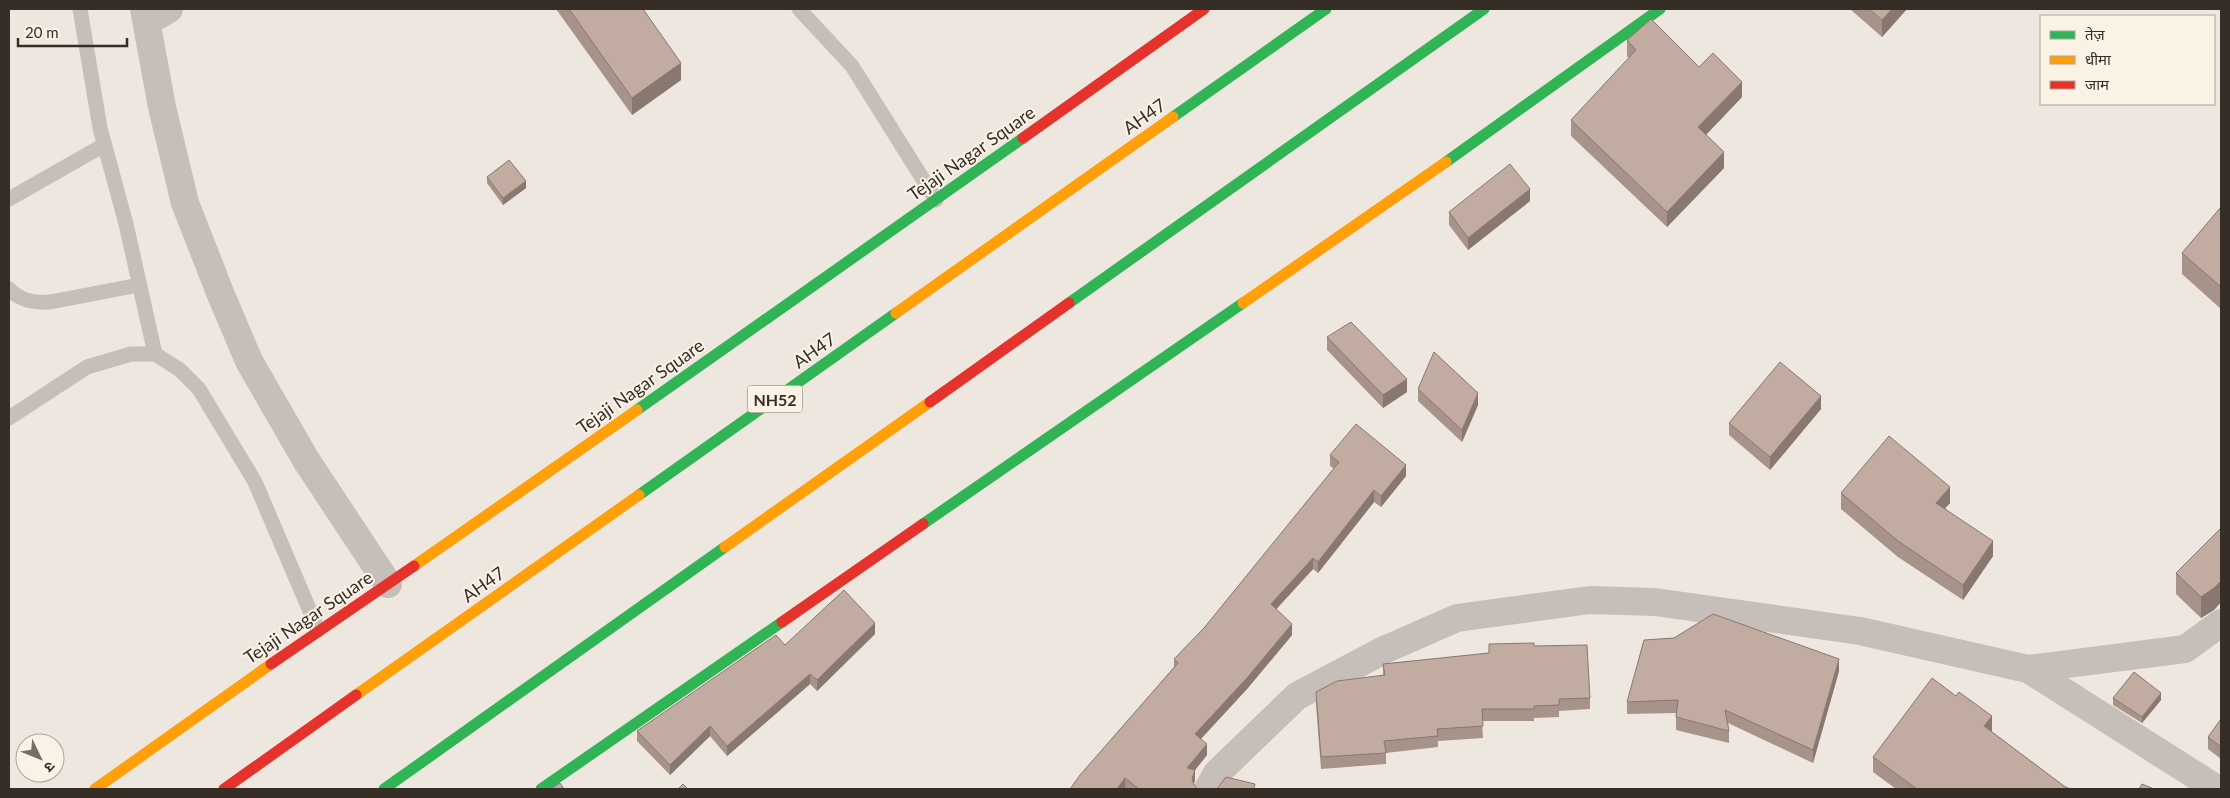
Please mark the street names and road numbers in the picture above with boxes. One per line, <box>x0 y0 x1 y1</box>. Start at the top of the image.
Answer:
street label: AH47 <box>1119 94 1169 138</box>
street label: Tejaji Nagar Square <box>903 101 1039 205</box>
street label: AH47 <box>789 328 839 372</box>
street label: Tejaji Nagar Square <box>572 334 708 438</box>
road number: NH52 <box>748 386 802 412</box>
street label: AH47 <box>458 562 508 606</box>
street label: Tejaji Nagar Square <box>239 566 377 668</box>

